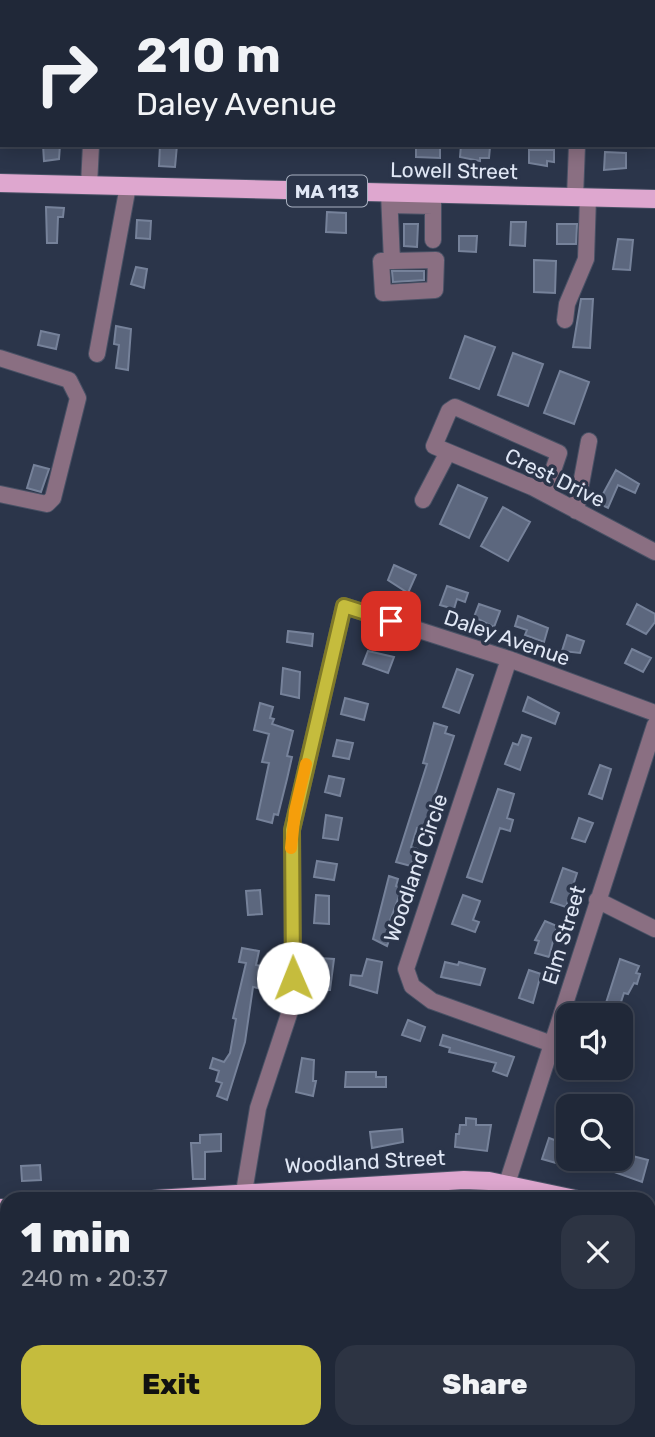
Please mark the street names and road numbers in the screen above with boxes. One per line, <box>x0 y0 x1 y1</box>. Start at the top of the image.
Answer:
street label: Lowell Street <box>390 157 518 184</box>
road number: MA 113 <box>287 176 367 206</box>
street label: Crest Drive <box>501 443 609 512</box>
street label: Daley Avenue <box>441 604 573 671</box>
street label: Woodland Circle <box>378 790 453 945</box>
street label: Elm Street <box>537 882 590 987</box>
street label: Woodland Street <box>284 1145 446 1178</box>

